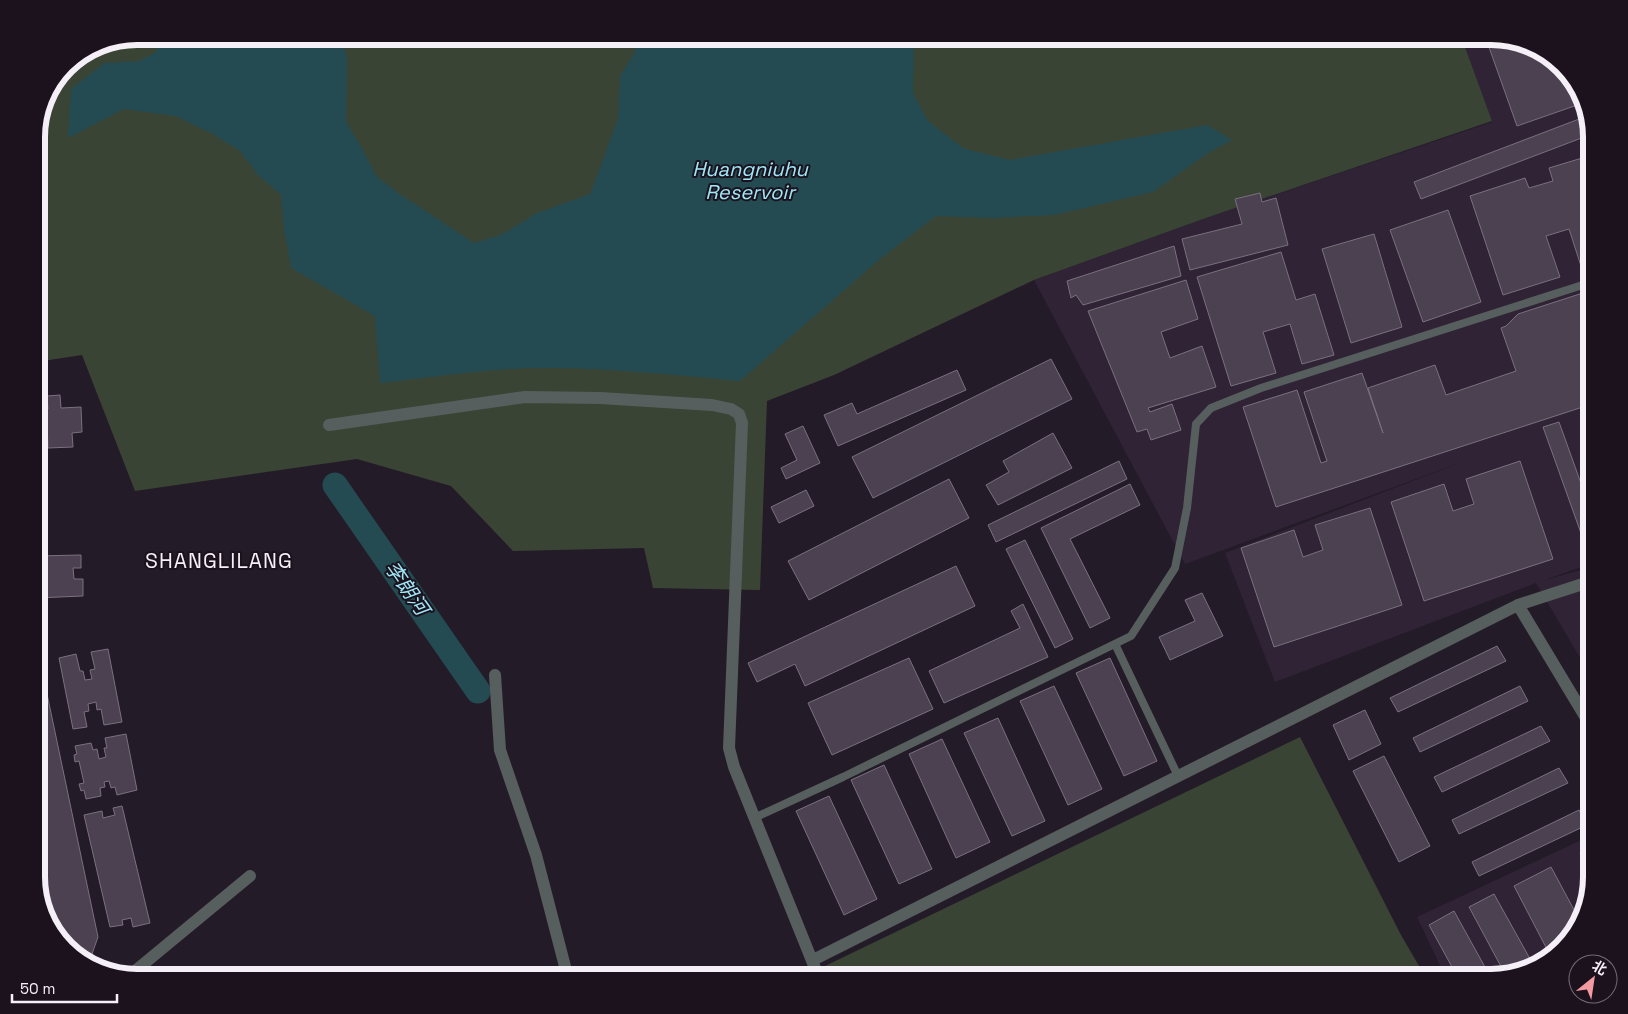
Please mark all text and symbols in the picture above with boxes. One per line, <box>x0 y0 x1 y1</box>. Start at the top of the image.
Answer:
water label: Huangniuhu Reservoir <box>692 156 810 205</box>
district label: SHANGLILANG <box>145 547 293 574</box>
water label: 李朗河 <box>379 556 437 623</box>
north arrow <box>1568 954 1618 1004</box>
text: 北 <box>1589 956 1610 979</box>
scale bar <box>12 972 118 1004</box>
text: 50 m <box>20 979 55 998</box>

